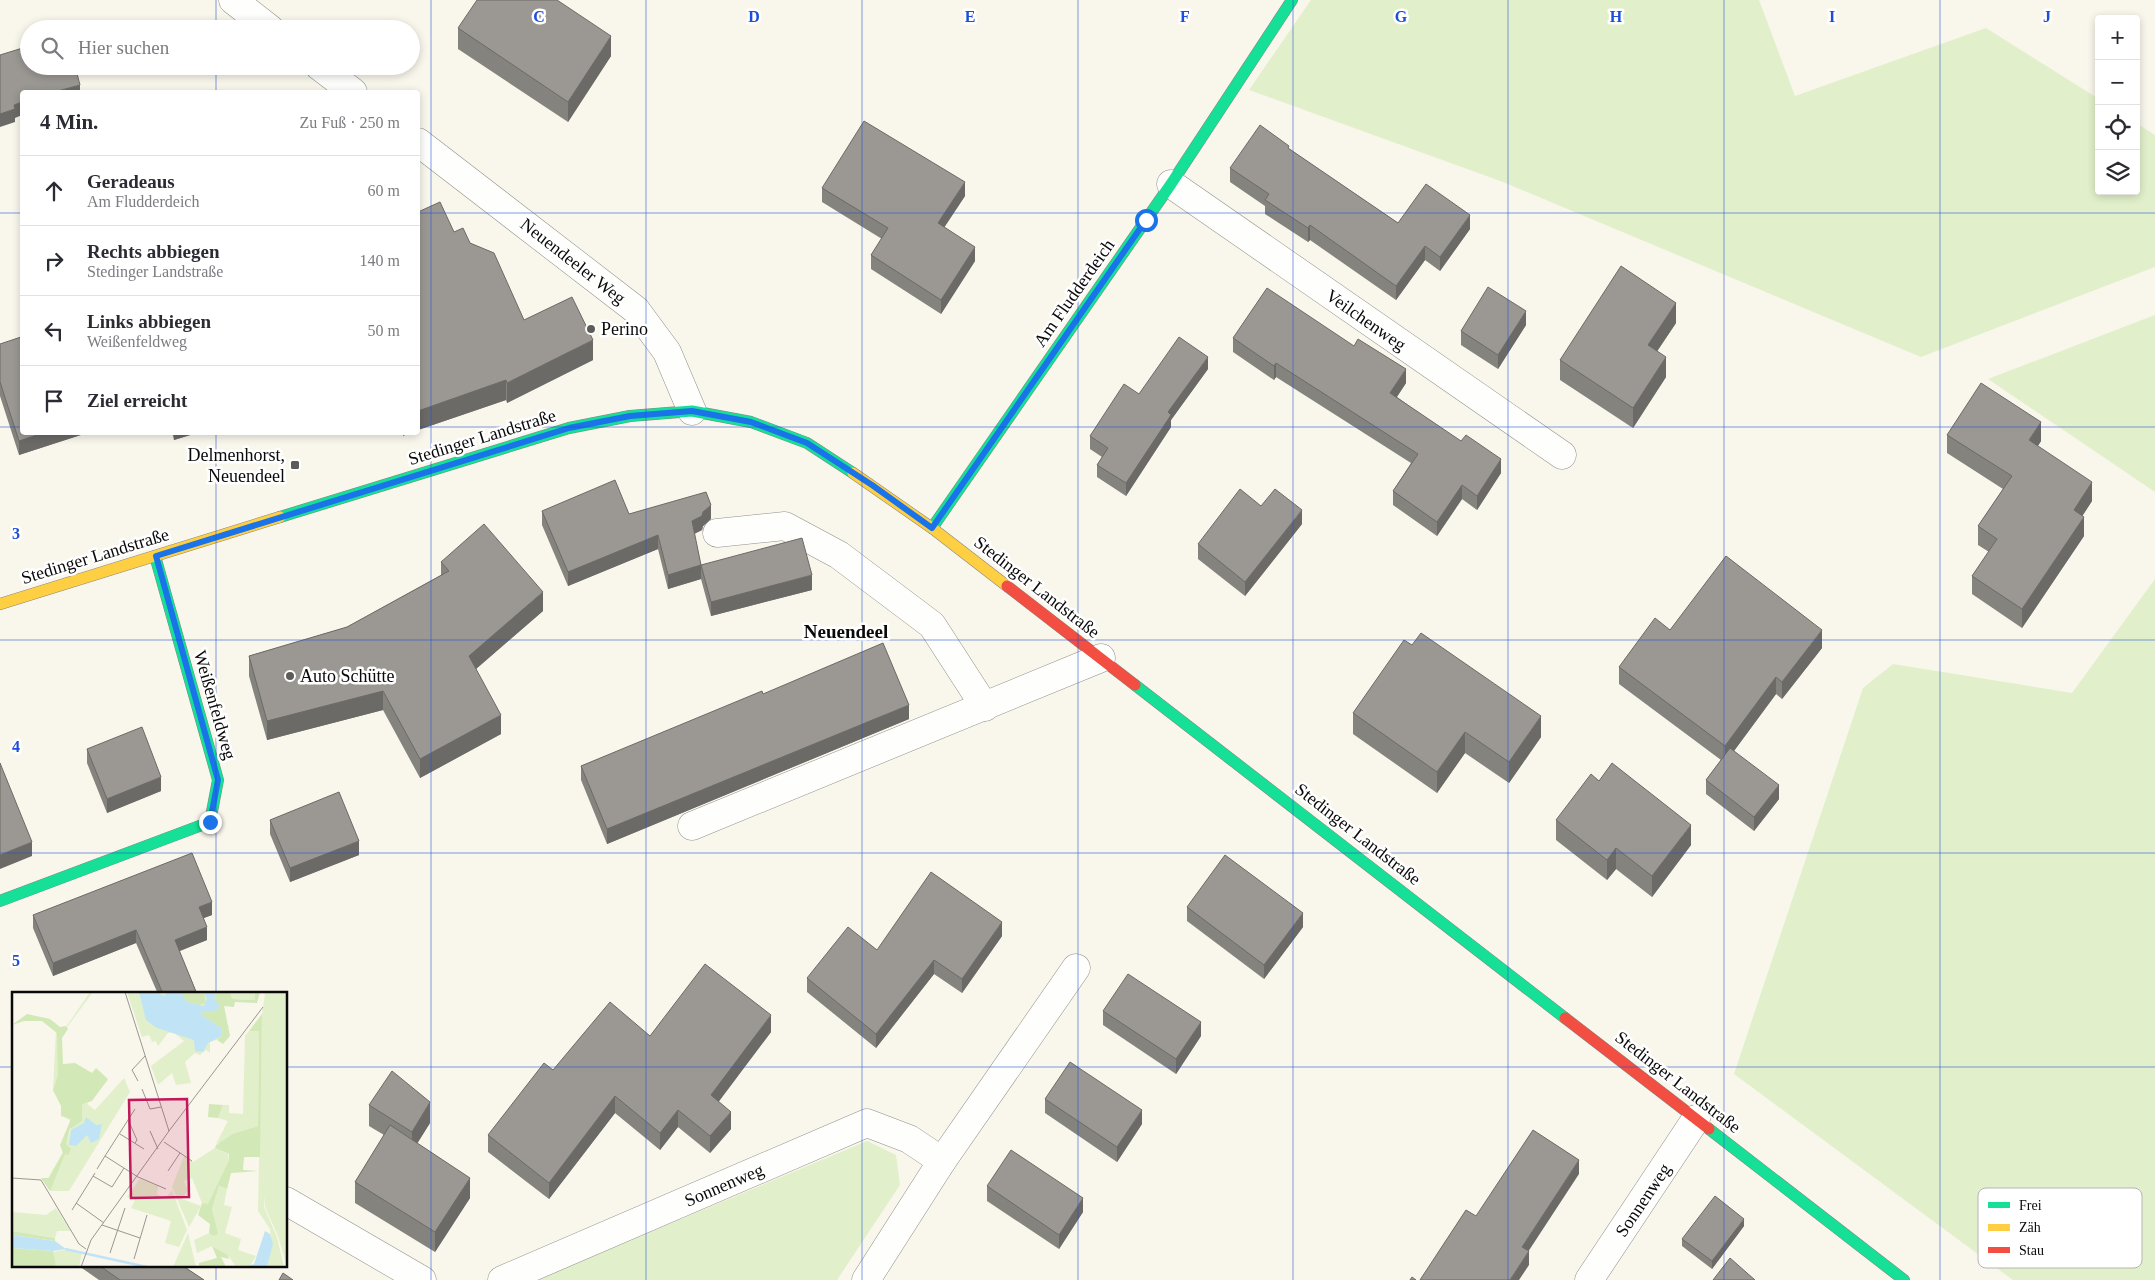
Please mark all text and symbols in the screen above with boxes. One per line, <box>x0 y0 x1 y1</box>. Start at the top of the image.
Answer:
text: C <box>533 8 545 25</box>
text: D <box>748 8 760 25</box>
text: E <box>965 8 975 25</box>
text: F <box>1180 8 1190 25</box>
text: G <box>1395 8 1408 25</box>
text: H <box>1610 8 1623 25</box>
text: I <box>1829 8 1835 25</box>
text: J <box>2043 8 2051 25</box>
map controls <box>2095 15 2140 195</box>
button: + <box>2095 15 2140 60</box>
search box <box>20 20 420 75</box>
icon: search <box>38 34 66 62</box>
text: Hier suchen <box>78 37 169 58</box>
button: − <box>2095 60 2140 105</box>
button: locate <box>2095 105 2140 150</box>
text: 4 Min. <box>40 110 98 134</box>
text: Zu Fuß · 250 m <box>300 114 400 131</box>
button: layers <box>2095 150 2140 195</box>
text: Geradeaus <box>87 171 175 192</box>
icon: ahead <box>40 177 68 205</box>
text: 60 m <box>368 182 400 199</box>
text: Am Fludderdeich <box>87 193 199 210</box>
route start <box>1135 209 1158 232</box>
street label: Neuendeeler Weg <box>517 214 629 308</box>
street label: Am Fludderdeich <box>1030 235 1118 351</box>
text: Rechts abbiegen <box>87 241 219 262</box>
icon: right <box>40 247 68 275</box>
text: 140 m <box>360 252 400 269</box>
text: Stedinger Landstraße <box>87 263 223 280</box>
street label: Veilchenweg <box>1322 285 1410 355</box>
text: Links abbiegen <box>87 311 211 332</box>
icon: left <box>40 317 68 345</box>
place label: Perino <box>601 319 648 339</box>
text: 50 m <box>368 322 400 339</box>
marker: Perino <box>585 323 597 335</box>
text: Weißenfeldweg <box>87 333 187 350</box>
icon: arrive <box>40 387 68 415</box>
text: Ziel erreicht <box>87 390 187 411</box>
street label: Stedinger Landstraße <box>406 405 558 469</box>
place label: Delmenhorst, Neuendeel <box>188 445 285 486</box>
marker: Delmenhorst, Neuendeel <box>289 459 301 471</box>
street label: Stedinger Landstraße <box>19 524 171 588</box>
text: 3 <box>12 525 20 542</box>
street label: Stedinger Landstraße <box>970 532 1104 642</box>
district label: Neuendeel <box>804 621 888 642</box>
street label: Weißenfeldweg <box>190 648 240 762</box>
place label: Auto Schütte <box>300 666 395 686</box>
marker: Auto Schütte <box>284 670 296 682</box>
text: 4 <box>12 738 20 755</box>
street label: Stedinger Landstraße <box>1291 779 1425 889</box>
route end <box>199 811 222 834</box>
text: 5 <box>12 952 20 969</box>
inset map <box>12 992 288 1268</box>
street label: Stedinger Landstraße <box>1611 1027 1745 1137</box>
street label: Sonnenweg <box>681 1159 767 1211</box>
street label: Sonnenweg <box>1611 1160 1675 1240</box>
legend <box>1978 1188 2142 1268</box>
text: Frei <box>2019 1198 2042 1213</box>
text: Zäh <box>2019 1220 2041 1235</box>
text: Stau <box>2019 1243 2044 1258</box>

